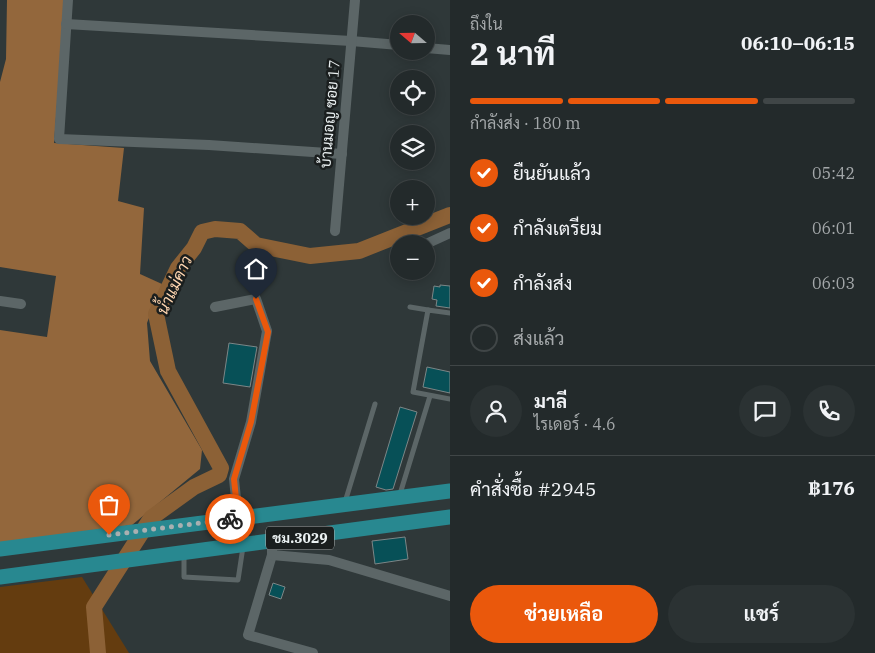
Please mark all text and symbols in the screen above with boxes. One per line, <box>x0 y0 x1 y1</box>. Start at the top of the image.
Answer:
text: ถึงใน <box>470 14 503 34</box>
north arrow <box>390 15 435 60</box>
map controls <box>390 15 435 280</box>
text: 06:10–06:15 <box>741 31 855 55</box>
text: 2 นาที <box>470 32 555 74</box>
street label: บ้านมอญ ซอย 17 <box>315 59 344 169</box>
button: locate <box>390 70 435 115</box>
text: กำลังส่ง · 180 m <box>470 113 580 133</box>
button: layers <box>390 125 435 170</box>
icon: check <box>470 159 498 187</box>
text: ยืนยันแล้ว <box>513 161 591 185</box>
text: 05:42 <box>812 163 855 183</box>
button: + <box>390 180 435 225</box>
icon: check <box>470 214 498 242</box>
text: กำลังเตรียม <box>513 216 602 240</box>
text: 06:01 <box>812 218 855 238</box>
button: − <box>390 235 435 280</box>
pin <box>235 248 277 299</box>
water label: น้ำแม่คาว <box>148 251 196 318</box>
icon: home <box>242 255 270 283</box>
icon: check <box>470 269 498 297</box>
text: กำลังส่ง <box>513 271 572 295</box>
text: 06:03 <box>812 273 855 293</box>
text: ส่งแล้ว <box>513 326 564 350</box>
button: person <box>470 385 522 437</box>
button: chat <box>739 385 791 437</box>
button: phone <box>803 385 855 437</box>
text: มาลี <box>534 389 567 413</box>
text: ไรเดอร์ · 4.6 <box>534 414 616 434</box>
text: ฿176 <box>808 476 855 500</box>
text: คำสั่งซื้อ #2945 <box>470 477 596 501</box>
pin <box>88 484 130 535</box>
icon: bag <box>95 491 123 519</box>
courier <box>205 494 255 544</box>
icon: bike <box>216 505 244 533</box>
road number: ชม.3029 <box>266 526 334 550</box>
button: ช่วยเหลือ <box>470 585 658 643</box>
button: แชร์ <box>668 585 855 643</box>

